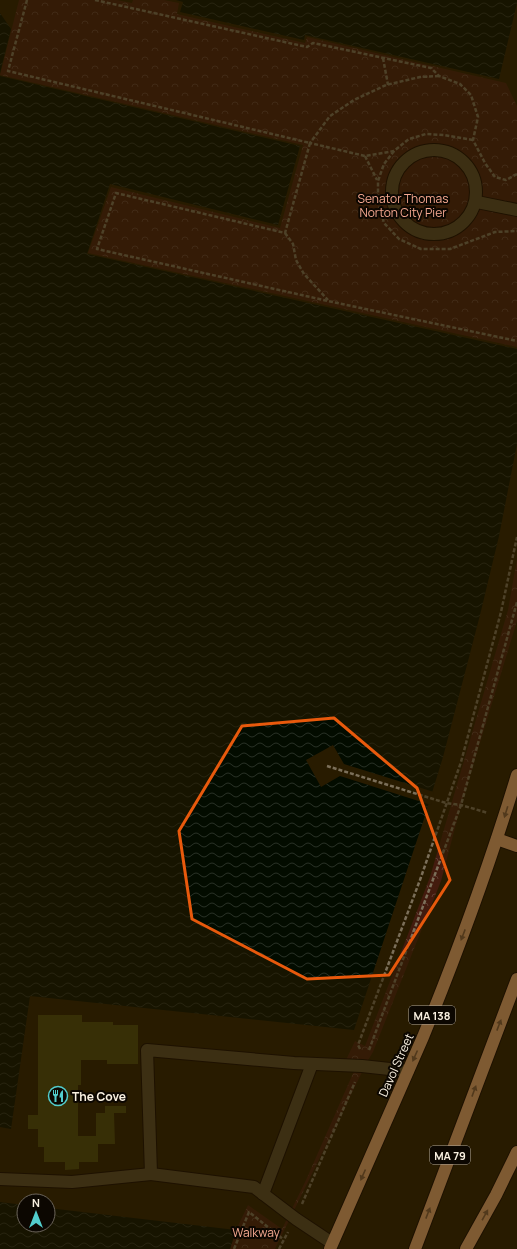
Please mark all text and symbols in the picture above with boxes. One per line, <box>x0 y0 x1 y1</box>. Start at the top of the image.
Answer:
park label: Senator Thomas Norton City Pier <box>358 190 448 221</box>
one-way arrow <box>503 807 509 819</box>
one-way arrow <box>460 930 466 942</box>
road number: MA 138 <box>409 1006 455 1024</box>
one-way arrow <box>497 1019 503 1031</box>
street label: Davol Street <box>374 1030 418 1099</box>
one-way arrow <box>412 1050 418 1061</box>
restaurant icon: The Cove <box>47 1085 69 1107</box>
one-way arrow <box>472 1085 478 1097</box>
place label: The Cove <box>72 1088 126 1105</box>
road number: MA 79 <box>430 1146 470 1164</box>
one-way arrow <box>360 1169 366 1180</box>
north arrow <box>16 1193 56 1233</box>
text: N <box>32 1195 40 1210</box>
one-way arrow <box>426 1206 432 1218</box>
one-way arrow <box>482 1209 488 1221</box>
park label: Walkway <box>232 1224 280 1241</box>

